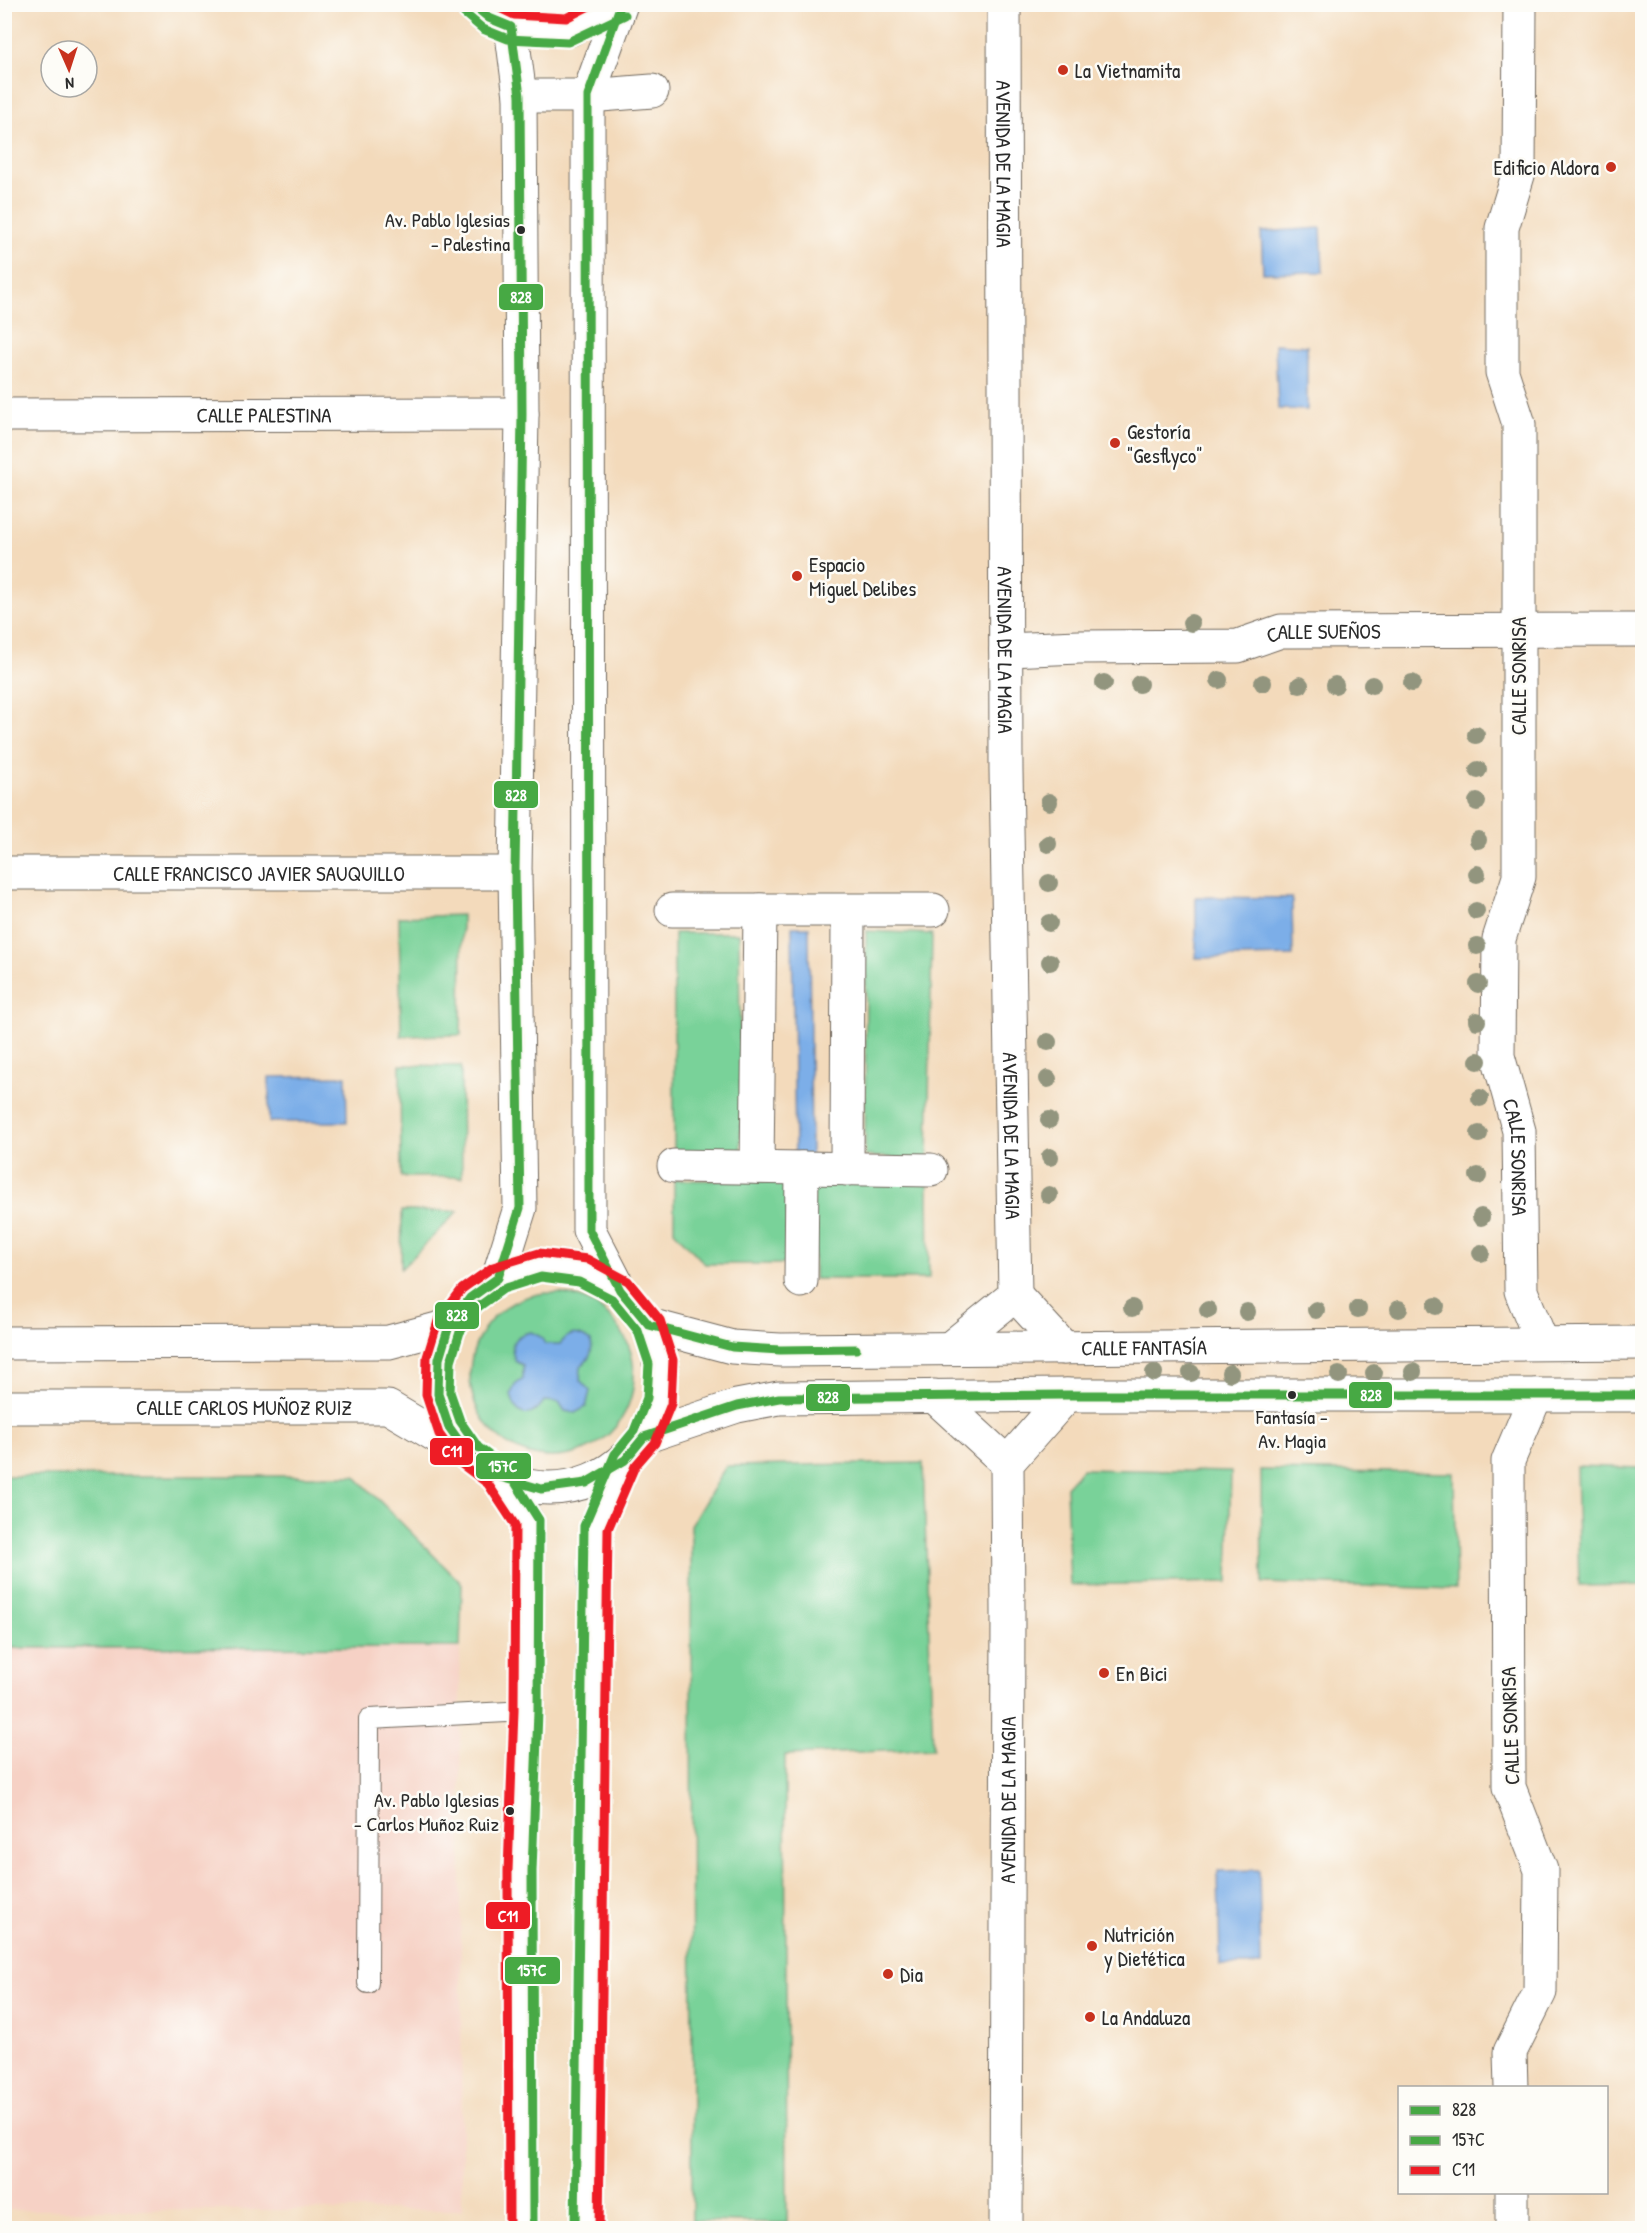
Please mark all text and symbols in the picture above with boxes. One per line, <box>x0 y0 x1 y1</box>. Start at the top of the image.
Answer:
north arrow <box>39 39 99 99</box>
place label: La Vietnamita <box>1075 56 1180 85</box>
marker: La Vietnamita <box>1056 63 1070 77</box>
text: N <box>64 73 75 95</box>
street label: AVENIDA DE LA MAGIA <box>990 80 1019 248</box>
place label: Edificio Aldora <box>1493 153 1599 182</box>
marker: Edificio Aldora <box>1604 160 1618 174</box>
place label: Av. Pablo Iglesias - Palestina <box>385 206 510 257</box>
marker: Av. Pablo Iglesias - Palestina <box>515 224 527 236</box>
line badge: 828 <box>498 283 544 311</box>
text: 828 <box>510 286 532 308</box>
street label: CALLE PALESTINA <box>197 400 331 429</box>
place label: Gestoría "Gesflyco" <box>1127 417 1203 470</box>
marker: Gestoría "Gesflyco" <box>1108 436 1122 450</box>
place label: Espacio Miguel Delibes <box>809 550 916 603</box>
street label: AVENIDA DE LA MAGIA <box>991 566 1020 734</box>
marker: Espacio Miguel Delibes <box>790 569 804 583</box>
street label: CALLE SUEÑOS <box>1262 616 1381 650</box>
street label: CALLE SONRISA <box>1504 617 1533 735</box>
line badge: 828 <box>493 780 539 809</box>
text: 828 <box>505 784 527 806</box>
street label: CALLE FRANCISCO JAVIER SAUQUILLO <box>113 859 405 888</box>
street label: AVENIDA DE LA MAGIA <box>996 1052 1028 1220</box>
street label: CALLE SONRISA <box>1496 1095 1535 1216</box>
line badge: 828 <box>434 1301 480 1330</box>
text: 828 <box>446 1304 468 1326</box>
street label: CALLE FANTASÍA <box>1081 1332 1207 1362</box>
line badge: 828 <box>1348 1381 1393 1409</box>
line badge: 828 <box>805 1383 851 1412</box>
text: 828 <box>1360 1384 1382 1406</box>
text: 828 <box>817 1386 839 1408</box>
marker: Fantasía - Av. Magia <box>1286 1389 1298 1401</box>
street label: CALLE CARLOS MUÑOZ RUIZ <box>136 1393 352 1422</box>
place label: Fantasía - Av. Magia <box>1255 1403 1328 1454</box>
line badge: C11 <box>429 1437 474 1466</box>
text: C11 <box>442 1440 462 1462</box>
line badge: 157C <box>475 1452 532 1480</box>
text: 157C <box>488 1455 518 1477</box>
place label: En Bici <box>1116 1659 1168 1688</box>
marker: En Bici <box>1097 1666 1111 1680</box>
street label: CALLE SONRISA <box>1493 1666 1527 1786</box>
street label: AVENIDA DE LA MAGIA <box>993 1716 1022 1884</box>
place label: Av. Pablo Iglesias - Carlos Muñoz Ruiz <box>354 1786 499 1837</box>
marker: Av. Pablo Iglesias - Carlos Muñoz Ruiz <box>504 1805 516 1817</box>
line badge: C11 <box>485 1901 531 1930</box>
text: C11 <box>498 1905 518 1927</box>
place label: Nutrición y Dietética <box>1104 1920 1185 1973</box>
marker: Nutrición y Dietética <box>1085 1939 1099 1953</box>
line badge: 157C <box>504 1956 561 1985</box>
text: 157C <box>517 1959 547 1981</box>
place label: Dia <box>900 1960 923 1989</box>
marker: Dia <box>881 1967 895 1981</box>
place label: La Andaluza <box>1102 2003 1190 2032</box>
marker: La Andaluza <box>1083 2010 1097 2024</box>
legend <box>1398 2086 1608 2194</box>
text: 828 <box>1452 2097 1476 2122</box>
text: 157C <box>1452 2127 1485 2152</box>
text: C11 <box>1452 2157 1475 2182</box>

